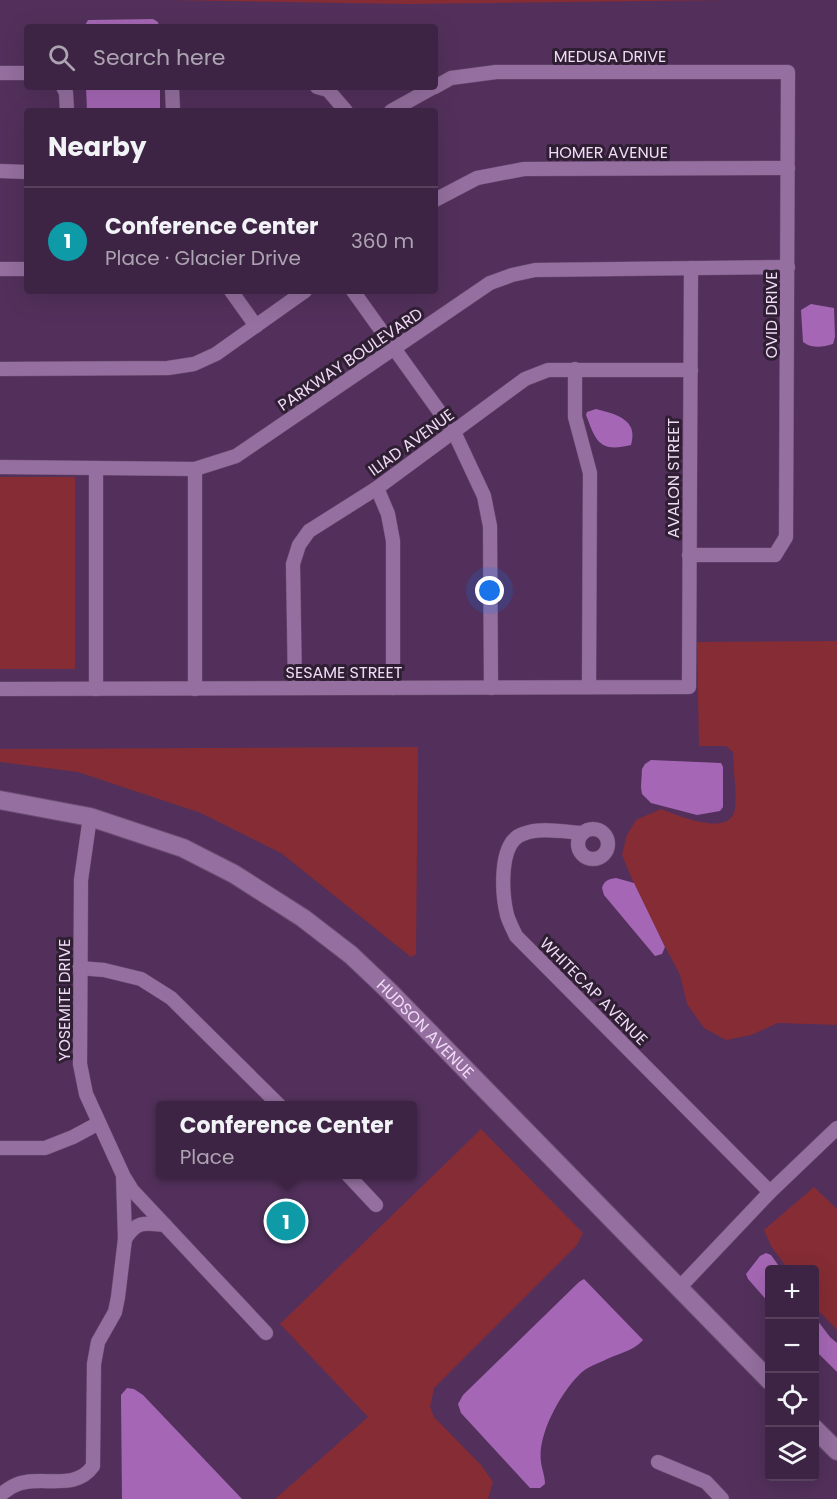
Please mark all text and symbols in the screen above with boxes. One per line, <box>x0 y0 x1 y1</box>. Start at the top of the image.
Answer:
search box <box>24 24 438 90</box>
icon: search <box>45 41 78 74</box>
text: Search here <box>93 42 226 73</box>
street label: MEDUSA DRIVE <box>554 45 666 68</box>
text: Nearby <box>48 129 146 165</box>
street label: HOMER AVENUE <box>548 141 668 164</box>
text: Conference Center <box>105 211 318 242</box>
text: 1 <box>64 227 71 255</box>
text: 360 m <box>351 227 414 255</box>
text: Place · Glacier Drive <box>105 244 301 272</box>
street label: OVID DRIVE <box>760 272 783 358</box>
street label: PARKWAY BOULEVARD <box>273 302 427 417</box>
street label: ILIAD AVENUE <box>364 403 459 481</box>
street label: AVALON STREET <box>662 418 685 538</box>
your location <box>475 576 504 605</box>
street label: SESAME STREET <box>286 661 403 684</box>
street label: WHITECAP AVENUE <box>535 932 653 1050</box>
street label: YOSEMITE DRIVE <box>53 939 76 1061</box>
street label: HUDSON AVENUE <box>371 974 479 1084</box>
popup <box>156 1101 417 1179</box>
text: Conference Center <box>180 1110 393 1141</box>
text: Place <box>180 1143 234 1171</box>
pin: 1 <box>266 1198 306 1244</box>
map controls <box>765 1265 819 1481</box>
button: + <box>765 1265 819 1319</box>
button: − <box>765 1319 819 1373</box>
button: locate <box>765 1373 819 1427</box>
button: layers <box>765 1427 819 1481</box>

